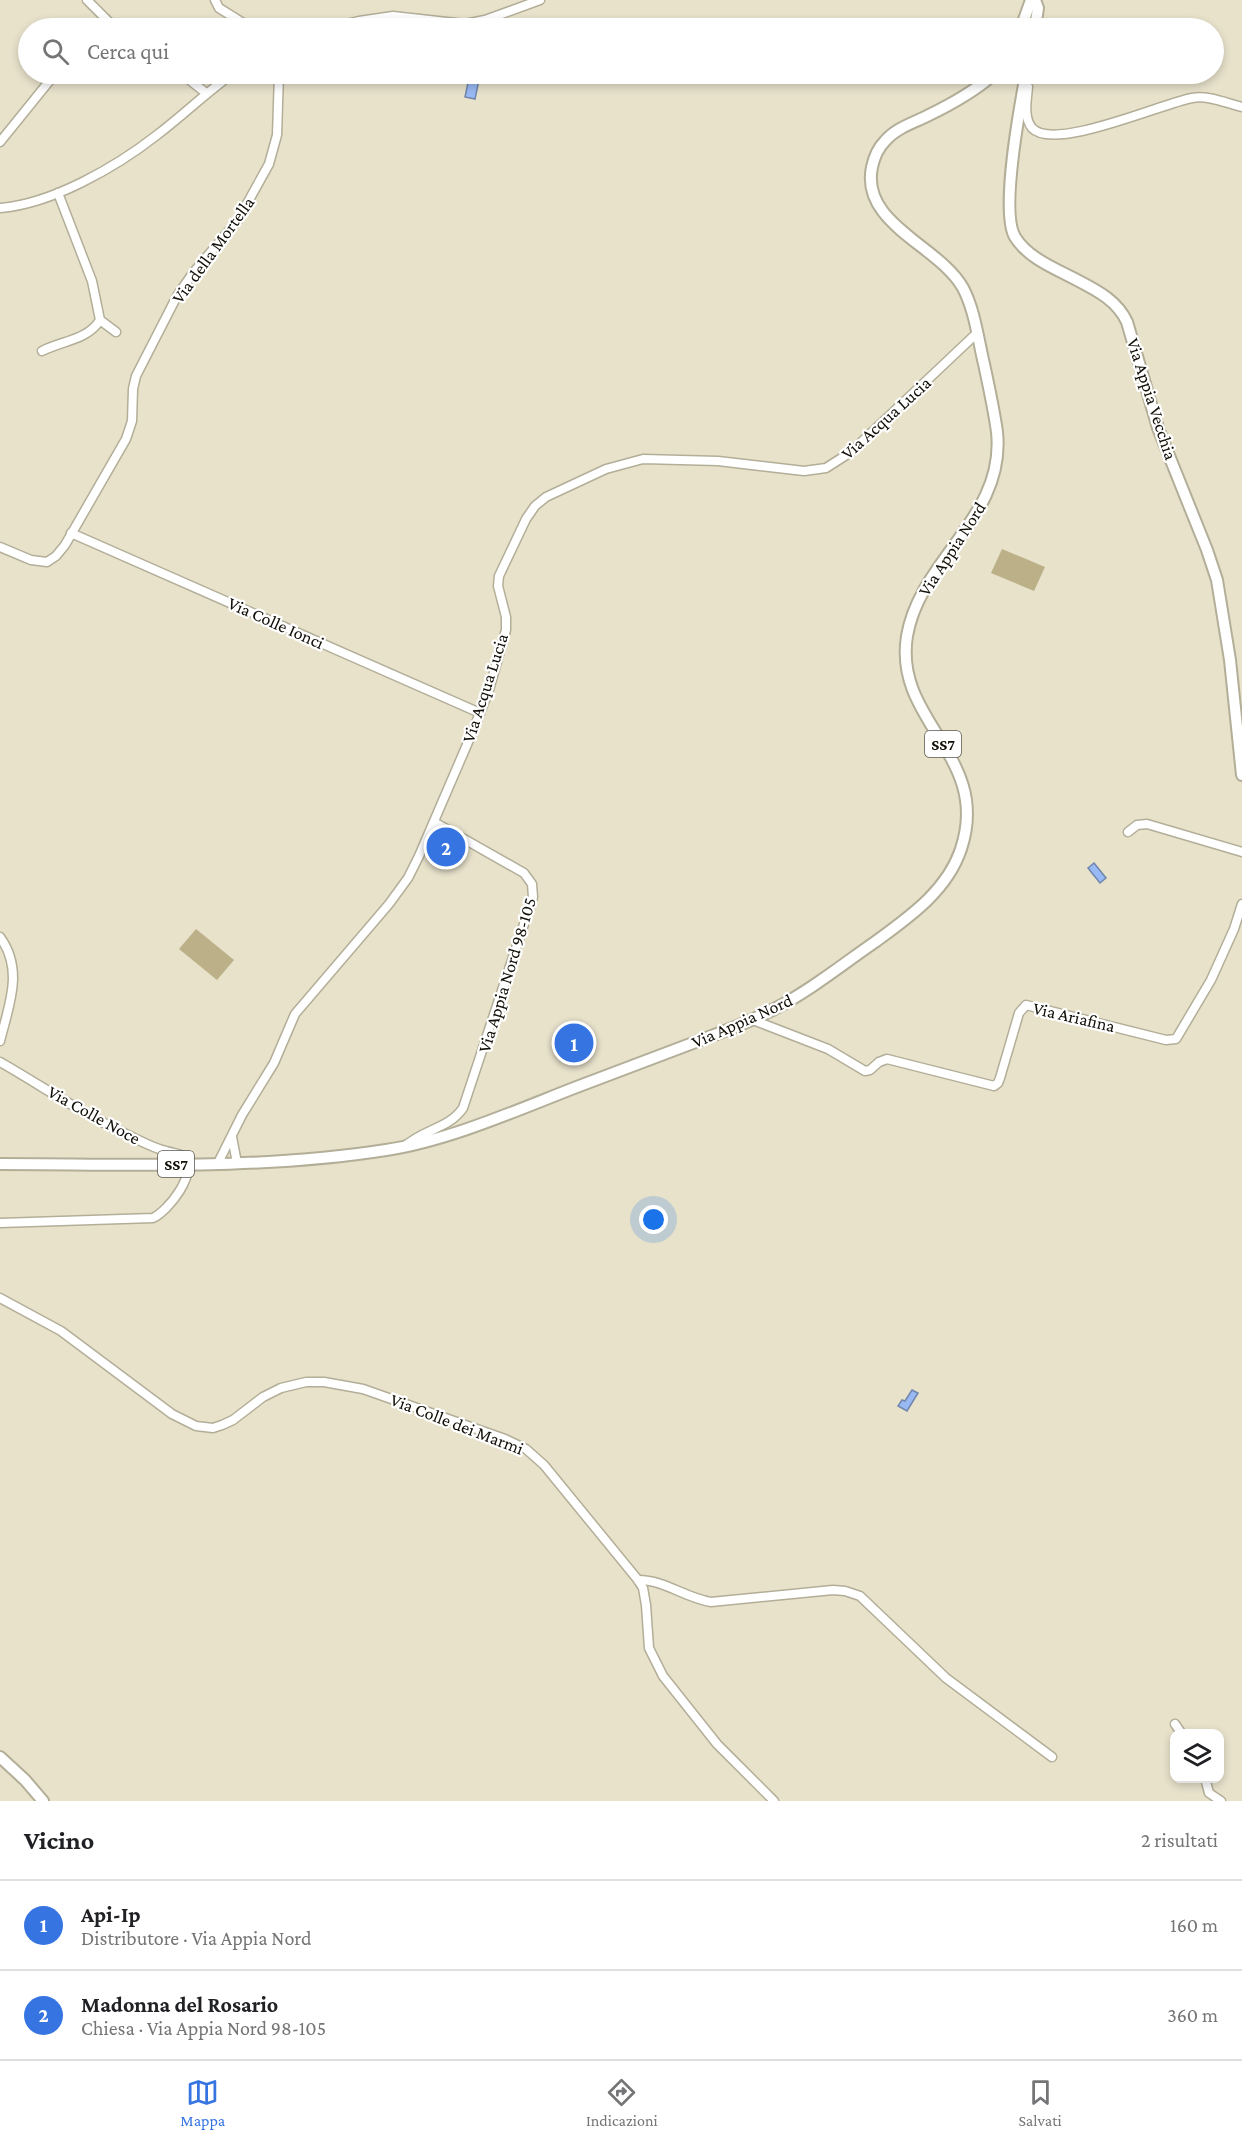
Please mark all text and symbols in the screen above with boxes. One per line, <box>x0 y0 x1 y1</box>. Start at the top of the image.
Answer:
search box <box>18 18 1224 84</box>
icon: search <box>39 35 72 68</box>
text: Cerca qui <box>87 39 169 64</box>
street label: Via della Mortella <box>168 193 258 307</box>
street label: Via Appia Vecchia <box>1123 336 1181 462</box>
street label: Via Acqua Lucia <box>837 373 935 463</box>
street label: Via Appia Nord <box>914 498 990 600</box>
street label: Via Colle Ionci <box>225 593 327 653</box>
street label: Via Acqua Lucia <box>458 631 512 745</box>
road number: SS7 <box>925 731 961 757</box>
pin: 2 <box>426 824 466 870</box>
street label: Via Appia Nord 98-105 <box>474 895 540 1055</box>
street label: Via Appia Nord <box>689 990 796 1052</box>
street label: Via Ariafina <box>1031 998 1117 1036</box>
pin: 1 <box>554 1020 594 1066</box>
street label: Via Colle Noce <box>44 1081 144 1149</box>
road number: SS7 <box>158 1151 194 1177</box>
your location <box>639 1205 668 1234</box>
street label: Via Colle dei Marmi <box>388 1389 527 1459</box>
map controls <box>1170 1729 1224 1783</box>
button: layers <box>1170 1729 1224 1783</box>
text: Vicino <box>24 1826 94 1855</box>
text: 2 risultati <box>1141 1829 1218 1851</box>
text: Api-Ip <box>81 1902 141 1927</box>
text: 1 <box>40 1914 47 1936</box>
text: 160 m <box>1170 1914 1218 1936</box>
text: Distributore · Via Appia Nord <box>81 1927 312 1949</box>
text: Madonna del Rosario <box>81 1992 278 2017</box>
text: 2 <box>38 2004 49 2026</box>
text: 360 m <box>1167 2004 1218 2026</box>
text: Chiesa · Via Appia Nord 98-105 <box>81 2017 326 2039</box>
tab: Mappa <box>180 2076 225 2129</box>
tab: Indicazioni <box>586 2076 658 2129</box>
tab: Salvati <box>1018 2076 1062 2129</box>

